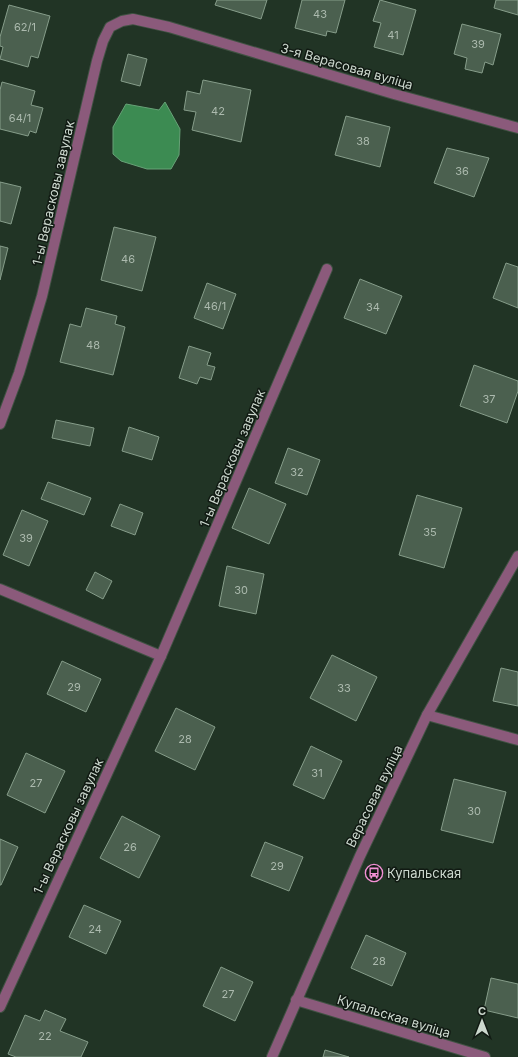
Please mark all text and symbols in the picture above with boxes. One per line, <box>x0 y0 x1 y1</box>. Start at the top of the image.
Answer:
house number: 43 <box>313 7 327 21</box>
house number: 62/1 <box>14 20 36 34</box>
house number: 41 <box>387 28 399 42</box>
house number: 39 <box>471 37 485 51</box>
street label: 3-я Верасовая вуліца <box>279 39 415 93</box>
house number: 42 <box>211 104 225 118</box>
house number: 64/1 <box>9 111 31 125</box>
street label: 1-ы Верасковы завулак <box>29 119 77 267</box>
house number: 38 <box>356 134 370 148</box>
house number: 36 <box>455 164 469 178</box>
house number: 46 <box>121 252 135 266</box>
house number: 46/1 <box>204 299 226 313</box>
house number: 34 <box>366 300 380 314</box>
house number: 48 <box>86 338 100 352</box>
street label: 1-ы Верасковы завулак <box>196 387 268 529</box>
house number: 37 <box>482 392 496 406</box>
house number: 32 <box>290 465 304 479</box>
house number: 35 <box>423 525 437 539</box>
house number: 39 <box>19 531 33 545</box>
house number: 30 <box>234 583 248 597</box>
house number: 29 <box>67 680 81 694</box>
house number: 33 <box>337 681 351 695</box>
house number: 28 <box>178 732 192 746</box>
street label: Верасовая вуліца <box>342 742 406 850</box>
street label: 1-ы Верасковы завулак <box>29 755 107 897</box>
house number: 31 <box>311 766 323 780</box>
house number: 27 <box>30 776 42 790</box>
house number: 30 <box>467 804 481 818</box>
house number: 26 <box>123 840 137 854</box>
house number: 29 <box>270 859 284 873</box>
bus stop icon: Купальская <box>364 863 384 883</box>
place label: Купальская <box>387 865 461 881</box>
house number: 24 <box>88 922 102 936</box>
house number: 28 <box>372 954 386 968</box>
house number: 27 <box>222 987 234 1001</box>
street label: Купальская вуліца <box>335 991 453 1041</box>
north arrow <box>462 1001 502 1041</box>
text: С <box>478 1004 486 1018</box>
house number: 22 <box>38 1029 52 1043</box>

